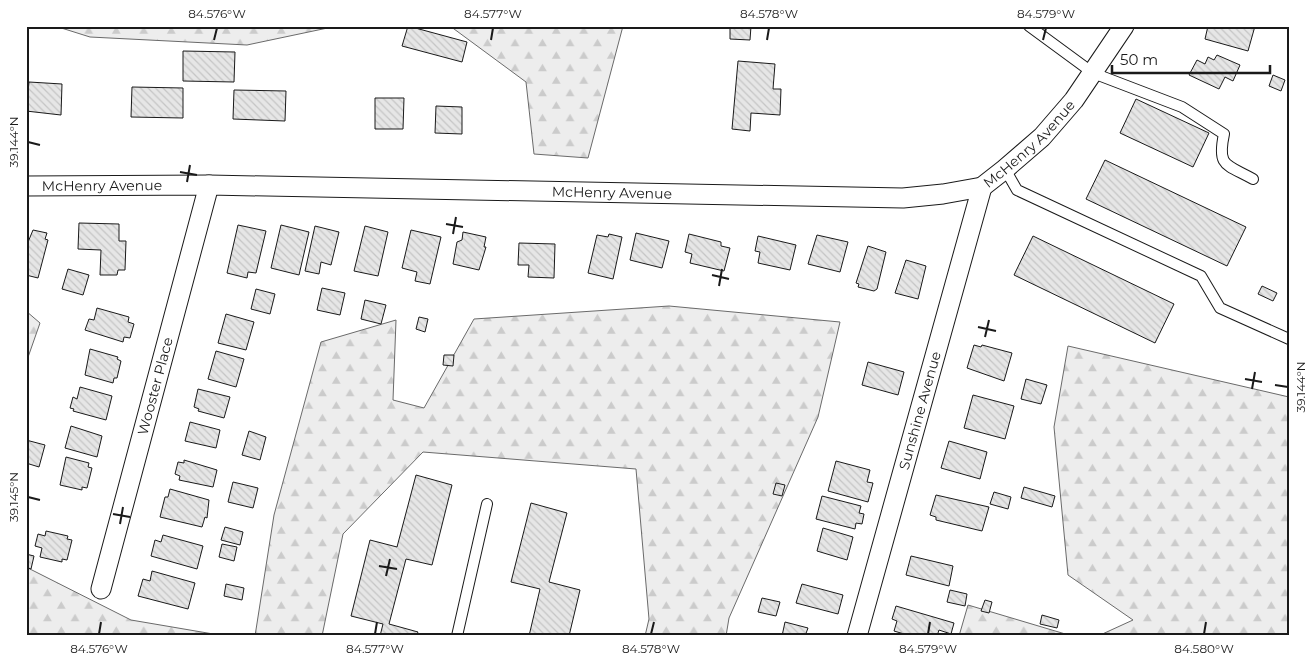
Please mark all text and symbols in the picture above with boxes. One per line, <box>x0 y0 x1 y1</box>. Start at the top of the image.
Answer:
text: 84.576°W <box>188 6 246 21</box>
text: 84.577°W <box>464 6 522 21</box>
text: 84.578°W <box>740 6 798 21</box>
text: 84.579°W <box>1017 6 1075 21</box>
scale bar <box>1112 42 1270 74</box>
text: 50 m <box>1120 50 1158 69</box>
street label: McHenry Avenue <box>980 96 1079 192</box>
text: 39.144°N <box>6 117 21 167</box>
street label: McHenry Avenue <box>42 176 162 195</box>
street label: McHenry Avenue <box>552 182 672 203</box>
street label: Wooster Place <box>134 335 177 437</box>
street label: Sunshine Avenue <box>895 349 945 472</box>
text: 39.144°N <box>1293 362 1308 412</box>
text: 39.145°N <box>6 472 21 522</box>
text: 84.576°W <box>70 641 128 656</box>
text: 84.577°W <box>346 641 404 656</box>
text: 84.578°W <box>622 641 680 656</box>
text: 84.579°W <box>899 641 957 656</box>
text: 84.580°W <box>1174 641 1234 656</box>

